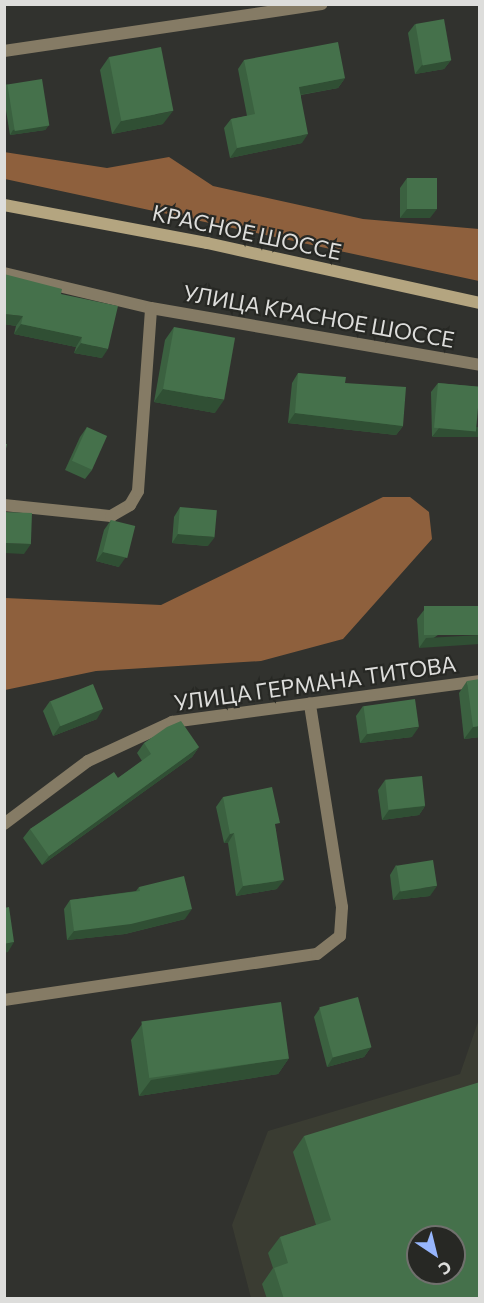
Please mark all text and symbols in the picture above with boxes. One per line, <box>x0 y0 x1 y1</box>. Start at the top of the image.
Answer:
street label: КРАСНОЕ ШОССЕ <box>150 199 344 265</box>
street label: УЛИЦА КРАСНОЕ ШОССЕ <box>181 279 457 353</box>
street label: УЛИЦА ГЕРМАНА ТИТОВА <box>172 650 458 716</box>
north arrow <box>406 1225 466 1285</box>
text: С <box>436 1258 455 1279</box>

